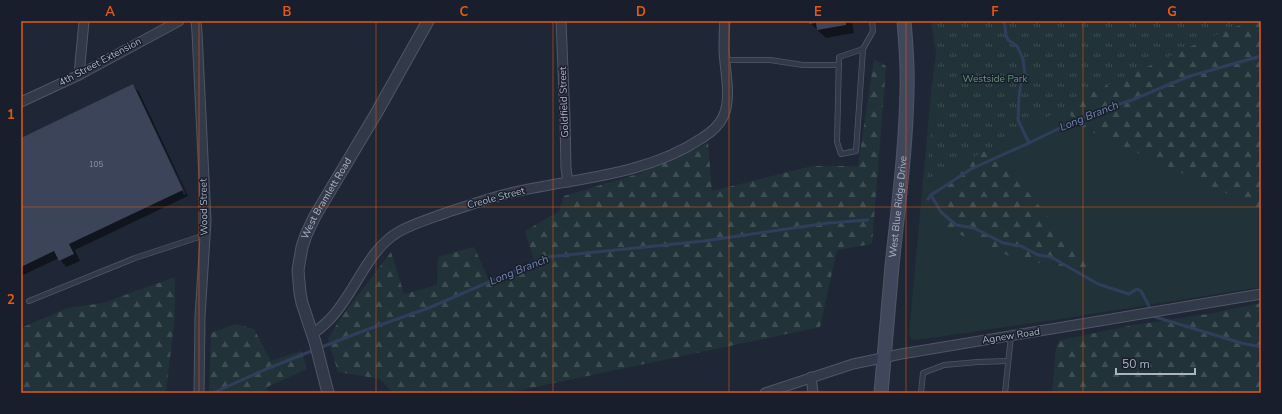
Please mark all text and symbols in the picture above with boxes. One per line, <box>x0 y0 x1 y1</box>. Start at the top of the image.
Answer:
text: A <box>105 3 115 21</box>
text: B <box>283 3 292 21</box>
text: C <box>460 3 469 21</box>
text: D <box>636 3 646 21</box>
text: E <box>814 3 822 21</box>
text: F <box>991 3 999 21</box>
text: G <box>1167 3 1177 21</box>
street label: 4th Street Extension <box>56 34 144 90</box>
street label: Goldfield Street <box>556 66 572 138</box>
park label: Westside Park <box>963 72 1028 86</box>
water label: Long Branch <box>1057 97 1121 135</box>
text: 1 <box>7 106 15 124</box>
street label: West Bramlett Road <box>298 155 355 242</box>
street label: West Blue Ridge Drive <box>886 155 910 258</box>
house number: 105 <box>89 159 103 170</box>
street label: Wood Street <box>196 178 211 236</box>
street label: Creole Street <box>466 183 527 212</box>
water label: Long Branch <box>487 251 551 289</box>
text: 2 <box>7 291 15 309</box>
street label: Agnew Road <box>981 325 1041 347</box>
scale bar <box>1116 350 1195 376</box>
text: 50 m <box>1122 356 1150 372</box>

